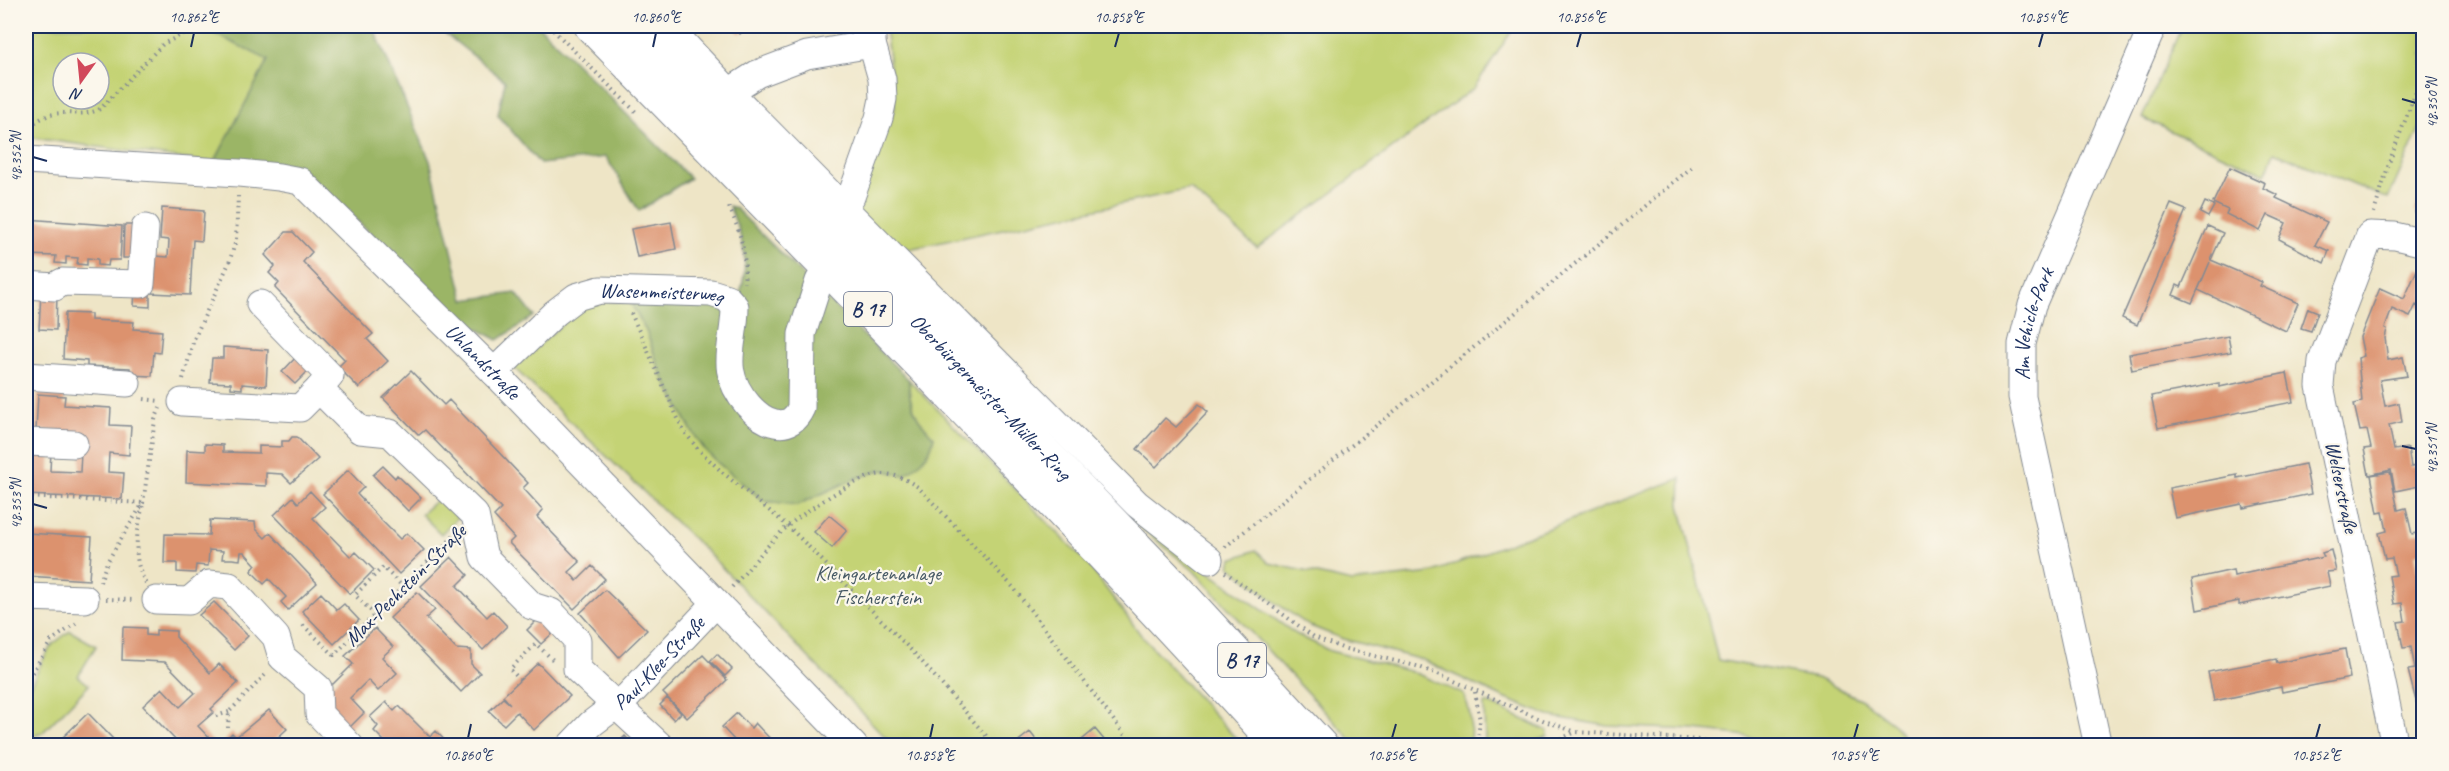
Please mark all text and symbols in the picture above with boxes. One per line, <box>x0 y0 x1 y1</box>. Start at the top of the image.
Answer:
text: 10.862°E <box>170 8 221 27</box>
text: 10.860°E <box>632 8 683 27</box>
text: 10.858°E <box>1095 8 1146 27</box>
text: 10.856°E <box>1557 8 1608 27</box>
text: 10.854°E <box>2019 8 2070 27</box>
north arrow <box>51 51 111 111</box>
text: 48.350°N <box>2423 75 2442 128</box>
text: N <box>67 83 85 105</box>
text: 48.352°N <box>7 129 26 182</box>
street label: Am Vehicle-Park <box>2009 262 2060 380</box>
street label: Wasenmeisterweg <box>599 277 728 310</box>
road number: B 17 <box>844 292 892 326</box>
street label: Oberbürgermeister-Müller-Ring <box>904 308 1078 487</box>
street label: Uhlandstraße <box>440 318 528 406</box>
text: 48.351°N <box>2423 421 2442 474</box>
street label: Welserstraße <box>2320 439 2365 537</box>
text: 48.353°N <box>7 476 26 529</box>
street label: Max-Pechstein-Straße <box>338 517 473 652</box>
park label: Kleingartenanlage Fischerstein <box>815 560 943 610</box>
street label: Paul-Klee-Straße <box>608 609 711 715</box>
road number: B 17 <box>1218 643 1266 677</box>
text: 10.860°E <box>444 746 495 765</box>
text: 10.858°E <box>906 746 957 765</box>
text: 10.856°E <box>1368 746 1419 765</box>
text: 10.854°E <box>1830 746 1881 765</box>
text: 10.852°E <box>2292 746 2343 765</box>

